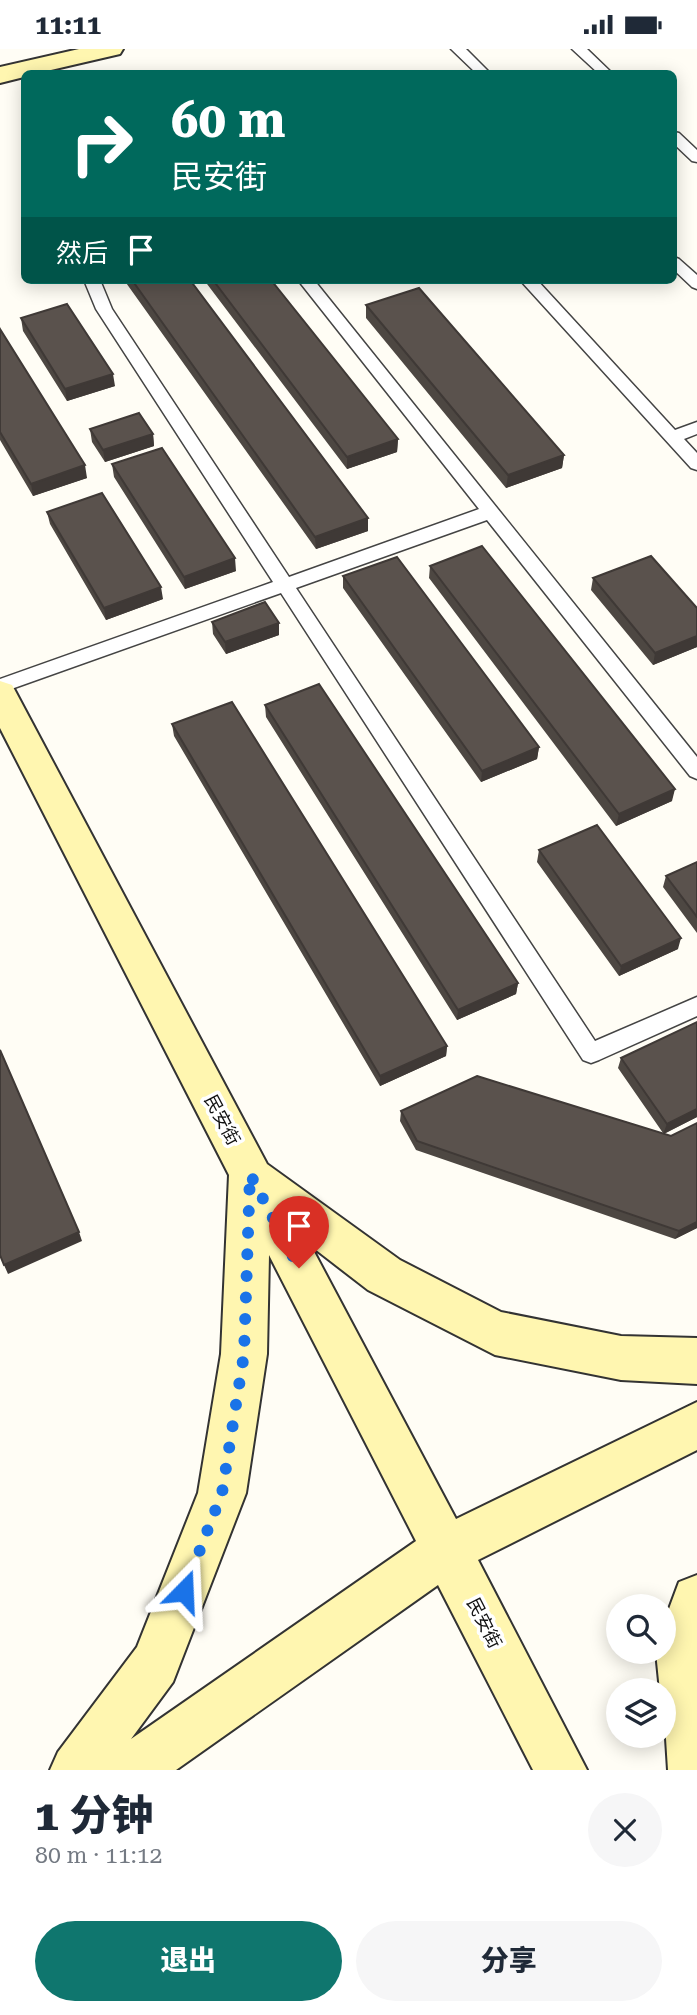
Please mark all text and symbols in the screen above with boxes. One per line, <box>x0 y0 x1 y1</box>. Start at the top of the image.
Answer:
text: 11:11 <box>35 10 101 40</box>
text: 60 m <box>171 92 286 149</box>
icon: right <box>56 98 147 189</box>
text: 民安街 <box>171 158 267 196</box>
icon: arrive <box>122 231 160 269</box>
text: 然后 <box>56 238 108 268</box>
street label: 民安街 <box>200 1091 244 1149</box>
pin <box>269 1196 329 1268</box>
icon: arrive <box>280 1207 318 1245</box>
position arrow <box>147 1554 221 1628</box>
street label: 民安街 <box>463 1594 506 1652</box>
map controls <box>606 1594 676 1748</box>
button: search <box>606 1594 676 1664</box>
button: layers <box>606 1678 676 1748</box>
text: 1 分钟 <box>35 1791 153 1840</box>
button: close <box>588 1793 662 1867</box>
text: 80 m · 11:12 <box>35 1842 162 1869</box>
button: 退出 <box>35 1921 342 2001</box>
button: 分享 <box>356 1921 662 2001</box>

